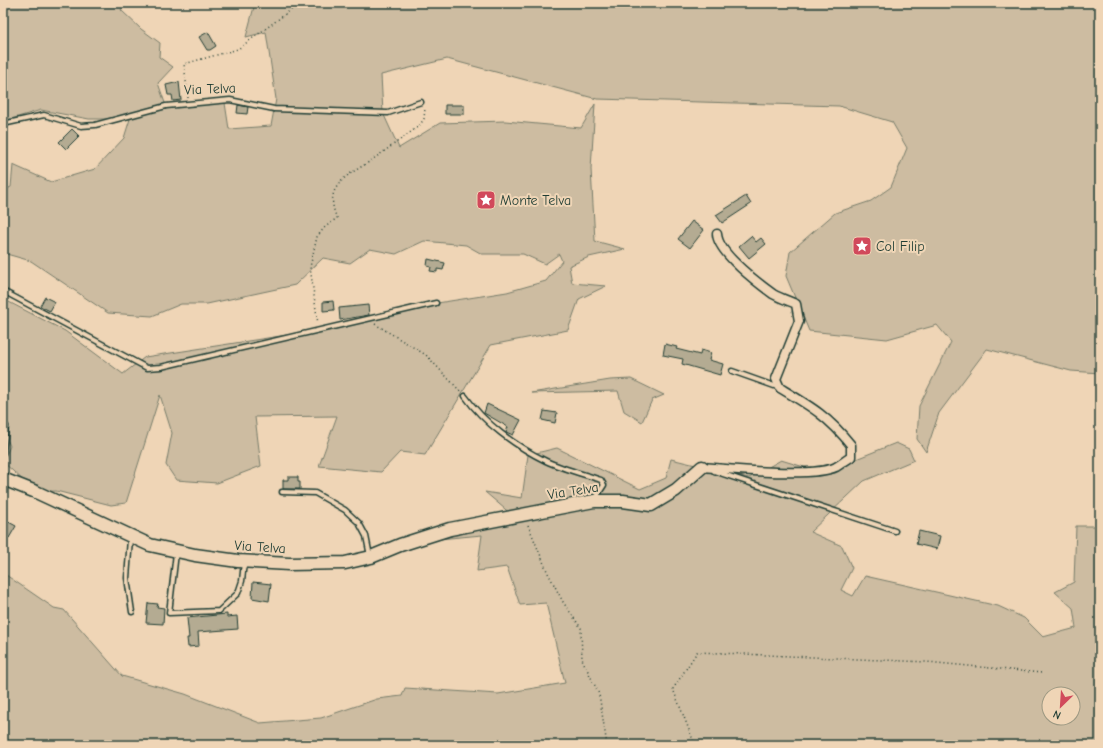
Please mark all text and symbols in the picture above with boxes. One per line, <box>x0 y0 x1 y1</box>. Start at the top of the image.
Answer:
street label: Via Telva <box>184 80 236 98</box>
place icon: Monte Telva <box>475 189 497 211</box>
place label: Monte Telva <box>500 192 571 209</box>
place icon: Col Filip <box>851 235 873 257</box>
place label: Col Filip <box>876 238 925 255</box>
street label: Via Telva <box>546 479 600 503</box>
street label: Via Telva <box>234 537 286 557</box>
north arrow <box>1041 686 1081 726</box>
text: N <box>1051 707 1063 722</box>

